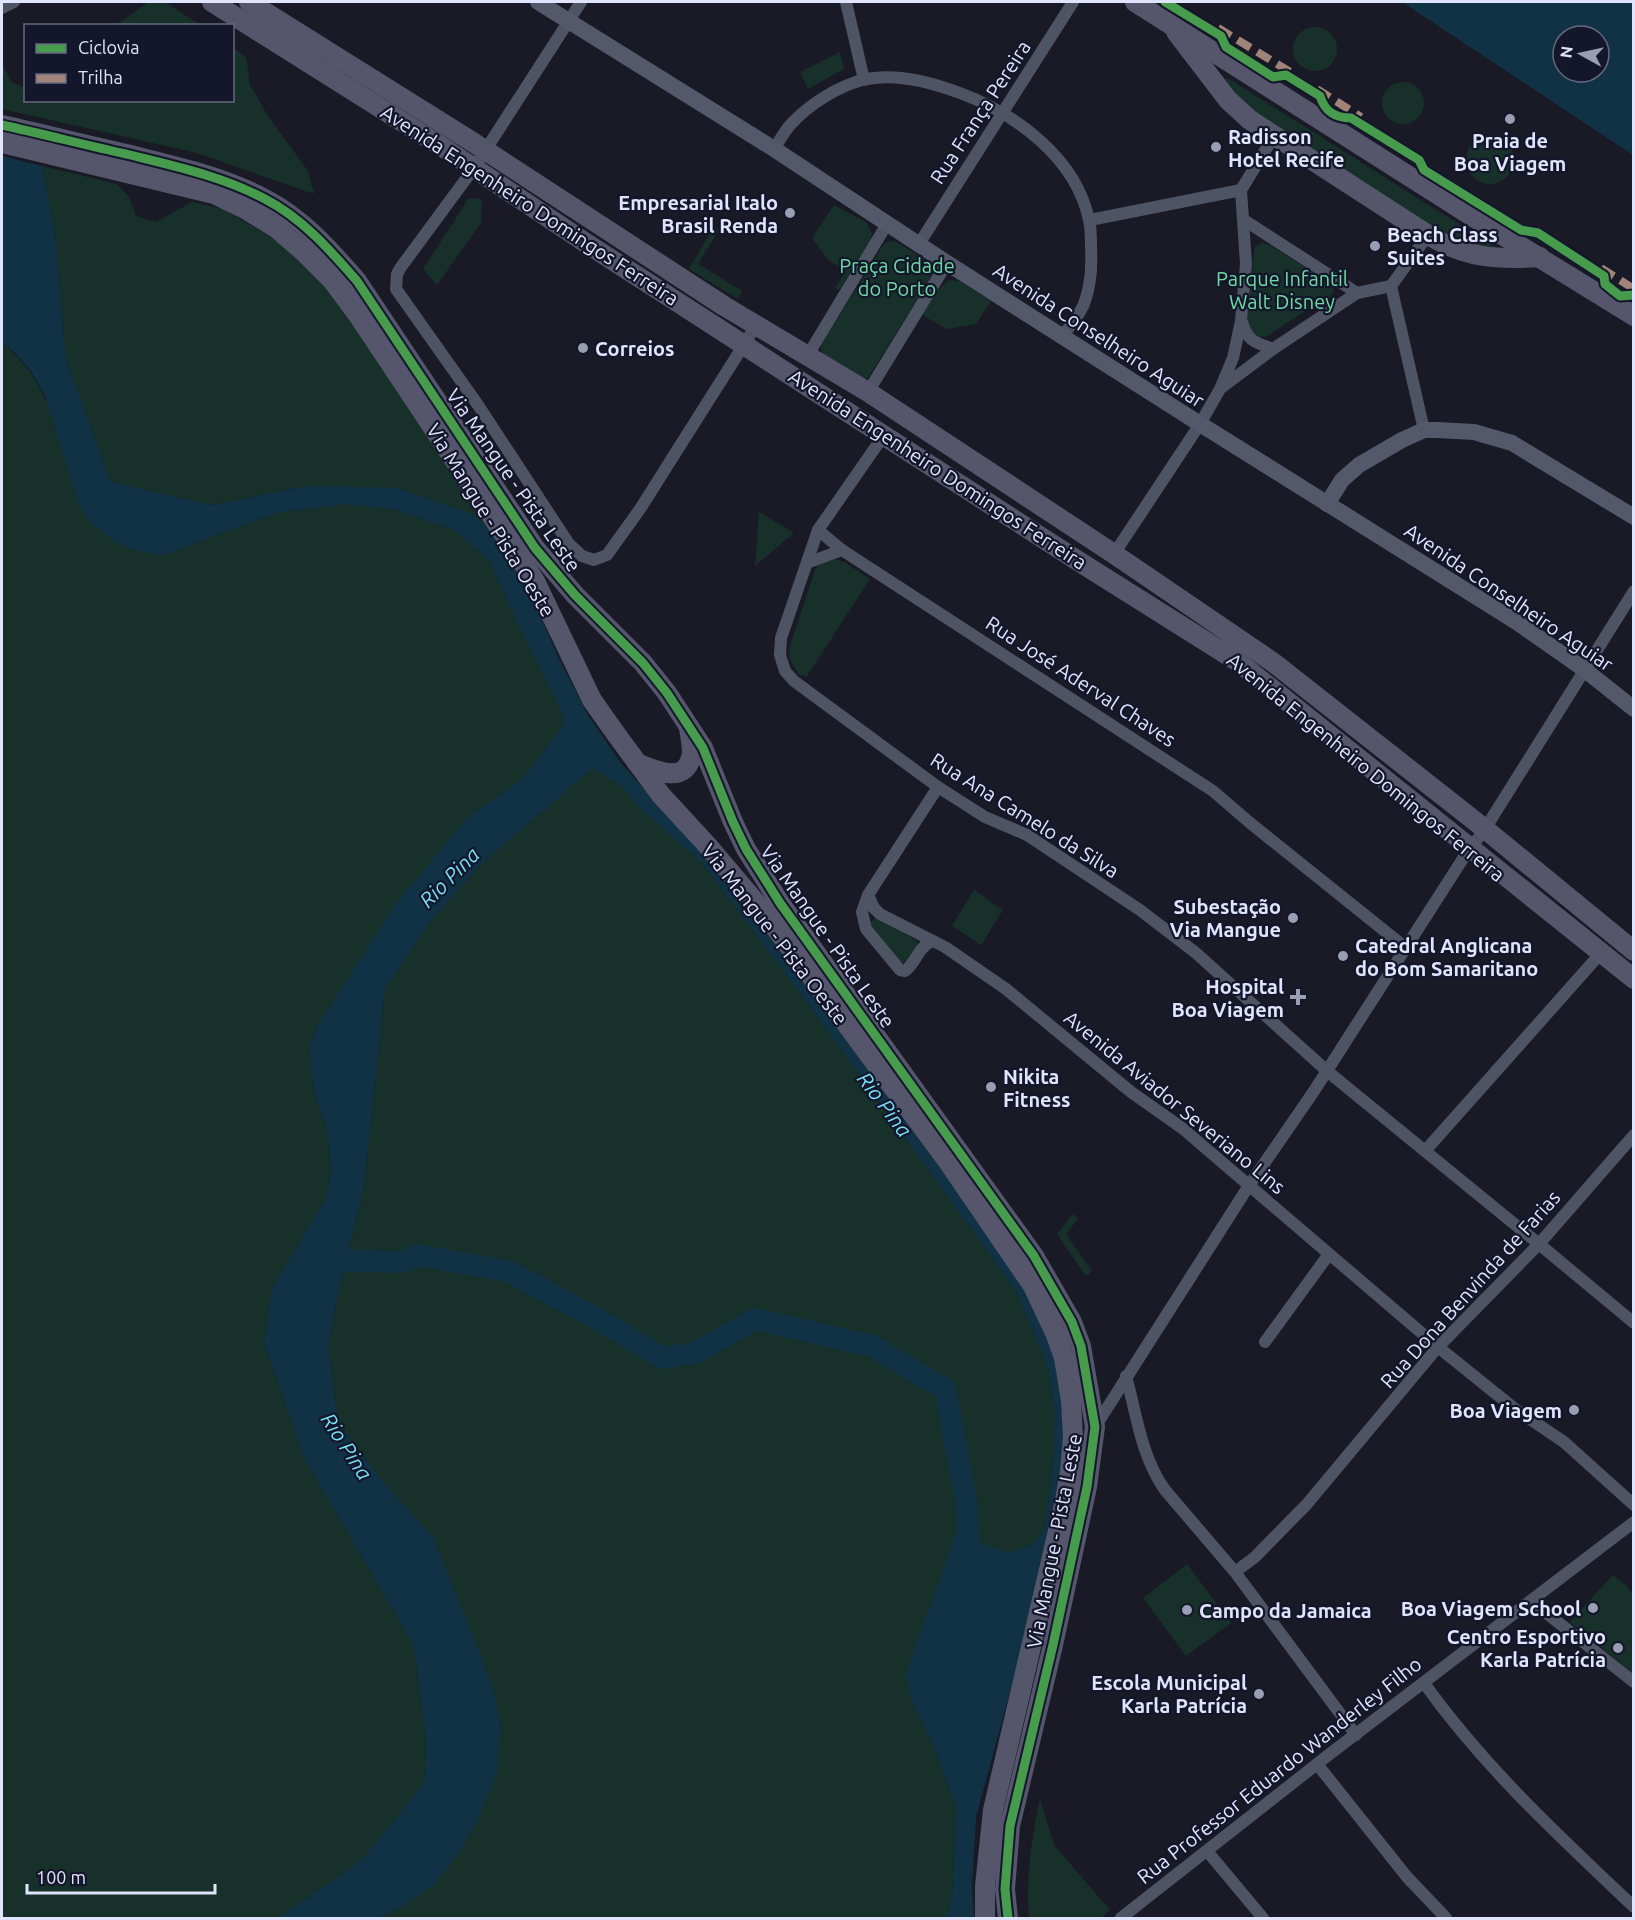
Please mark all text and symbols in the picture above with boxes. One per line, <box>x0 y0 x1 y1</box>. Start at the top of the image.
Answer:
legend <box>24 24 234 102</box>
north arrow <box>1551 24 1611 84</box>
street label: Rua França Pereira <box>925 36 1035 188</box>
text: Ciclovia <box>78 37 139 57</box>
text: N <box>1556 45 1576 59</box>
text: Trilha <box>78 67 123 87</box>
street label: Avenida Engenheiro Domingos Ferreira <box>377 100 683 310</box>
marker: Praia de Boa Viagem <box>1503 112 1517 126</box>
place label: Radisson Hotel Recife <box>1228 125 1344 171</box>
place label: Praia de Boa Viagem <box>1454 129 1566 175</box>
marker: Radisson Hotel Recife <box>1209 140 1223 154</box>
place label: Empresarial Italo Brasil Renda <box>618 191 778 237</box>
marker: Empresarial Italo Brasil Renda <box>783 206 797 220</box>
place label: Beach Class Suites <box>1387 223 1498 269</box>
marker: Beach Class Suites <box>1368 239 1382 253</box>
park label: Praça Cidade do Porto <box>839 254 955 300</box>
street label: Avenida Conselheiro Aguiar <box>989 258 1209 412</box>
park label: Parque Infantil Walt Disney <box>1216 267 1348 313</box>
place label: Correios <box>595 337 674 360</box>
marker: Correios <box>576 341 590 355</box>
street label: Avenida Engenheiro Domingos Ferreira <box>785 364 1091 574</box>
street label: Via Mangue - Pista Leste <box>442 384 586 576</box>
street label: Via Mangue - Pista Oeste <box>422 419 560 621</box>
street label: Avenida Conselheiro Aguiar <box>1400 519 1618 676</box>
street label: Rua José Aderval Chaves <box>982 611 1180 751</box>
street label: Avenida Engenheiro Domingos Ferreira <box>1223 648 1509 886</box>
street label: Rua Ana Camelo da Silva <box>927 748 1123 882</box>
street label: Via Mangue - Pista Oeste <box>697 839 853 1029</box>
street label: Via Mangue - Pista Leste <box>756 840 900 1032</box>
water label: Rio Pina <box>414 842 484 912</box>
place label: Subestação Via Mangue <box>1170 895 1281 941</box>
marker: Subestação Via Mangue <box>1286 911 1300 925</box>
place label: Catedral Anglicana do Bom Samaritano <box>1355 934 1538 980</box>
marker: Catedral Anglicana do Bom Samaritano <box>1336 949 1350 963</box>
place label: Hospital Boa Viagem <box>1171 975 1284 1021</box>
marker: Hospital Boa Viagem <box>1289 988 1307 1006</box>
street label: Avenida Aviador Severiano Lins <box>1060 1006 1290 1198</box>
place label: Nikita Fitness <box>1003 1065 1071 1111</box>
water label: Rio Pina <box>853 1067 917 1141</box>
marker: Nikita Fitness <box>984 1080 998 1094</box>
street label: Rua Dona Benvinda de Farias <box>1375 1186 1565 1392</box>
place label: Boa Viagem <box>1449 1399 1562 1422</box>
marker: Boa Viagem <box>1567 1403 1581 1417</box>
water label: Rio Pina <box>317 1408 377 1484</box>
street label: Via Mangue - Pista Leste <box>1022 1432 1086 1650</box>
place label: Boa Viagem School <box>1401 1597 1581 1620</box>
place label: Campo da Jamaica <box>1199 1599 1372 1622</box>
marker: Boa Viagem School <box>1586 1601 1600 1615</box>
marker: Campo da Jamaica <box>1180 1603 1194 1617</box>
place label: Centro Esportivo Karla Patrícia <box>1447 1625 1606 1671</box>
marker: Centro Esportivo Karla Patrícia <box>1611 1641 1625 1655</box>
street label: Rua Professor Eduardo Wanderley Filho <box>1132 1652 1426 1888</box>
place label: Escola Municipal Karla Patrícia <box>1091 1671 1247 1717</box>
marker: Escola Municipal Karla Patrícia <box>1252 1687 1266 1701</box>
scale bar <box>27 1857 214 1895</box>
text: 100 m <box>36 1867 86 1887</box>

